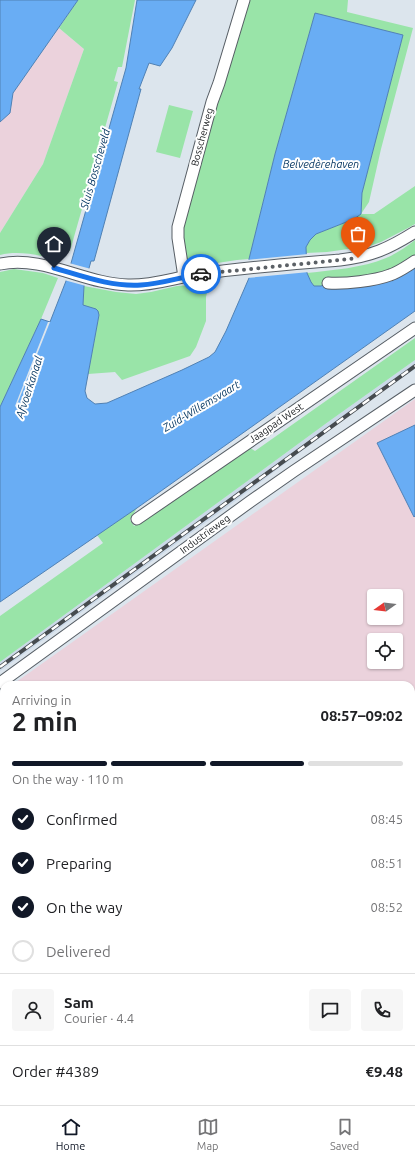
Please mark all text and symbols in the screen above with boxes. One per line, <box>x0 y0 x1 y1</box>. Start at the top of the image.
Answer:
street label: Bosscherweg <box>189 107 215 167</box>
water label: Sluis Bosscheveld <box>78 127 112 212</box>
water label: Belvedèrehaven <box>283 158 359 170</box>
pin <box>341 217 375 258</box>
icon: bag <box>347 223 369 245</box>
pin <box>37 227 71 268</box>
icon: home <box>43 233 65 255</box>
courier <box>181 254 221 294</box>
icon: car <box>190 263 212 285</box>
water label: Afvoerkanaal <box>13 354 45 421</box>
water label: Zuid-Willemsvaart <box>159 378 242 434</box>
street label: Jaagpad West <box>247 401 305 445</box>
street label: Industrieweg <box>178 512 232 556</box>
north arrow <box>367 589 403 625</box>
map controls <box>367 589 403 669</box>
button: locate <box>367 633 403 669</box>
text: Arriving in <box>12 693 71 707</box>
text: 2 min <box>12 707 78 736</box>
text: 08:57–09:02 <box>320 707 403 724</box>
text: On the way · 110 m <box>12 772 124 786</box>
icon: check <box>12 808 34 830</box>
text: Confirmed <box>46 811 118 828</box>
text: 08:45 <box>370 812 403 826</box>
icon: check <box>12 852 34 874</box>
text: Preparing <box>46 855 112 872</box>
text: 08:51 <box>370 856 403 870</box>
icon: check <box>12 896 34 918</box>
text: On the way <box>46 899 122 916</box>
text: 08:52 <box>370 900 403 914</box>
text: Delivered <box>46 943 111 960</box>
button: person <box>12 989 54 1031</box>
button: chat <box>309 989 351 1031</box>
button: phone <box>361 989 403 1031</box>
text: Sam <box>64 994 94 1011</box>
text: Courier · 4.4 <box>64 1011 134 1025</box>
text: Order #4389 <box>12 1063 99 1080</box>
text: €9.48 <box>365 1063 403 1080</box>
tab: Home <box>56 1116 85 1152</box>
tab: Map <box>197 1116 219 1152</box>
tab: Saved <box>330 1116 359 1152</box>

